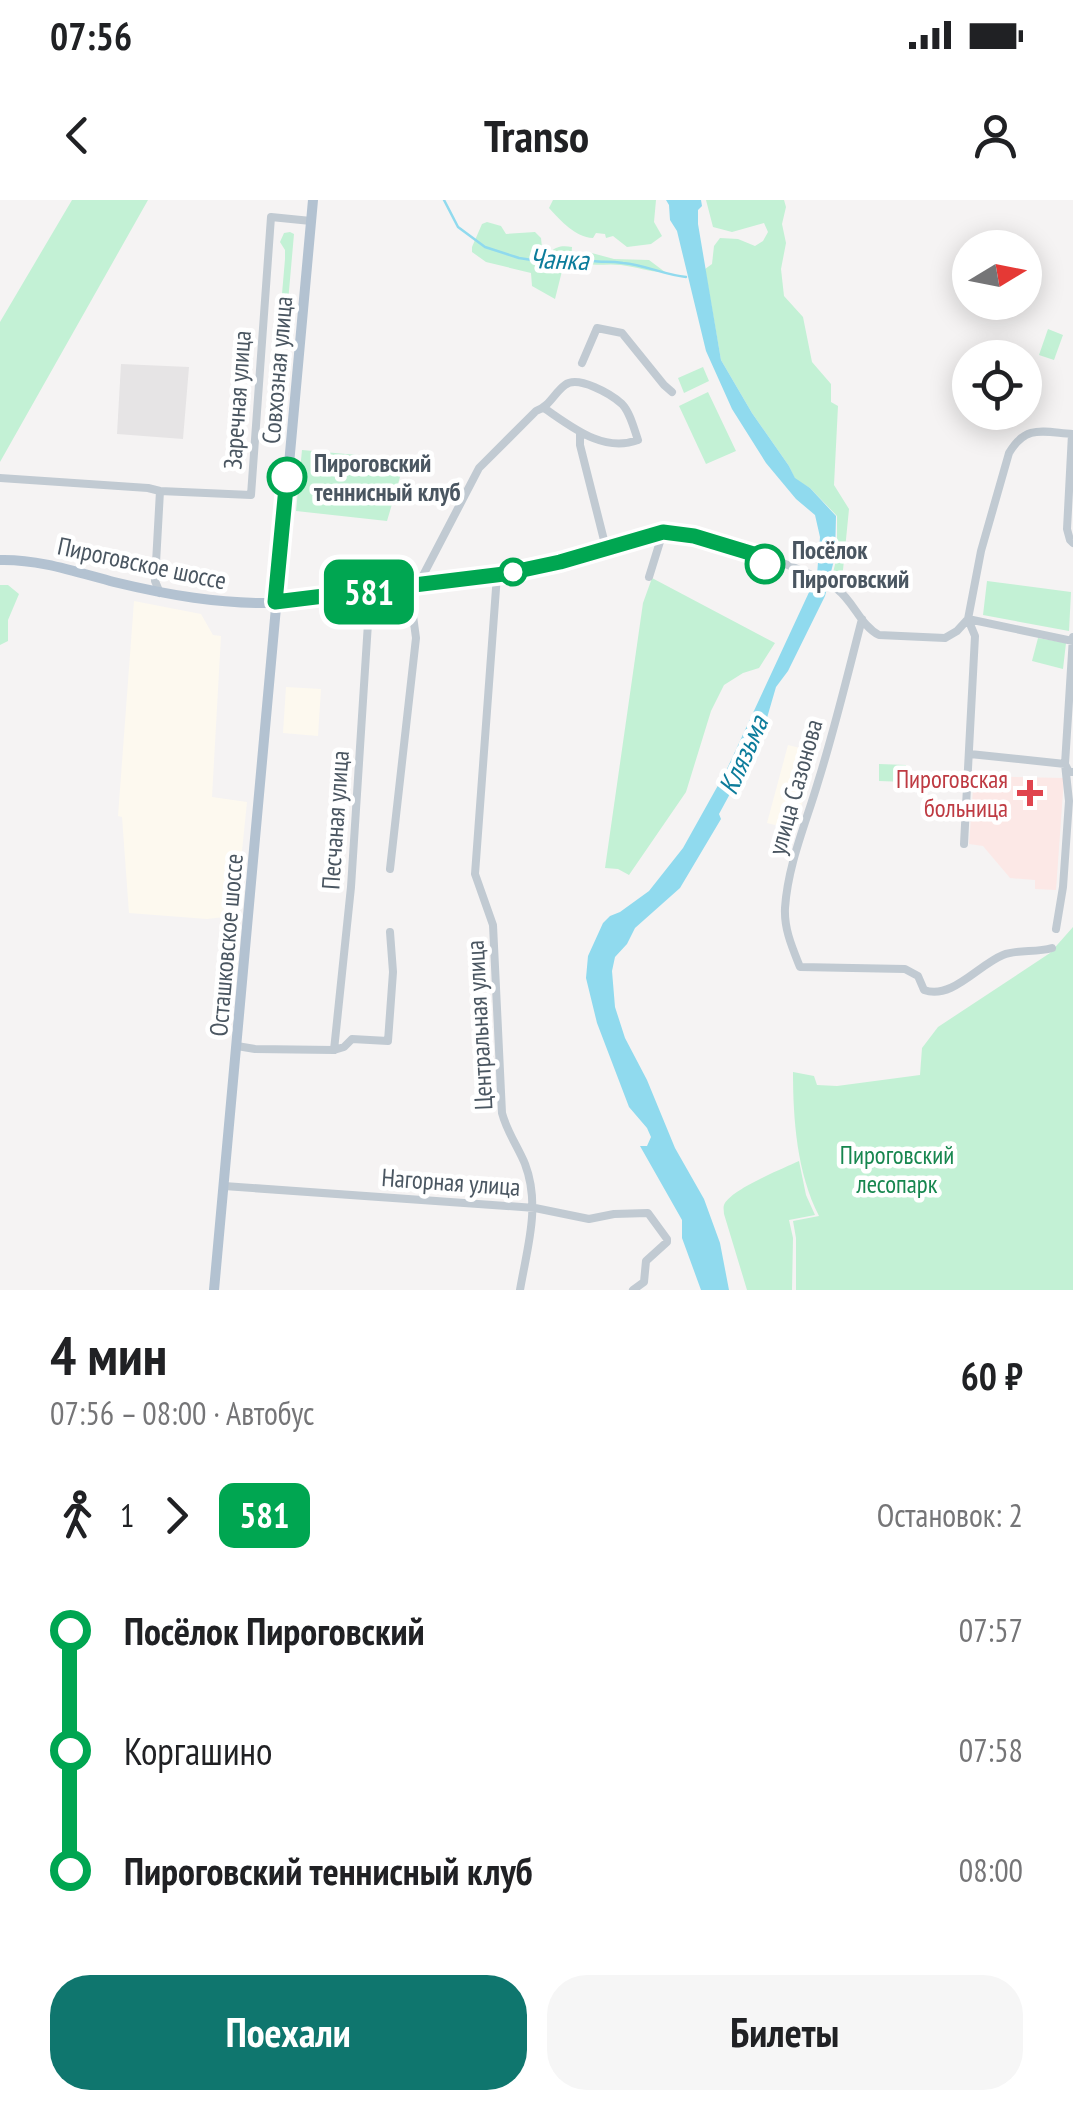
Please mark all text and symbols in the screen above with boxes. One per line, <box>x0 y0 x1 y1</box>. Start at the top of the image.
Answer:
text: 07:56 <box>50 11 132 60</box>
text: Transo <box>484 106 589 164</box>
icon: back <box>50 108 105 163</box>
icon: person <box>968 108 1023 163</box>
north arrow <box>952 230 1042 320</box>
map controls <box>952 230 1042 430</box>
water label: Чанка <box>529 239 591 278</box>
street label: Совхозная улица <box>255 295 299 445</box>
street label: Заречная улица <box>216 330 258 470</box>
button: locate <box>952 340 1042 430</box>
place label: Пироговский теннисный клуб <box>314 447 461 508</box>
marker: Пироговский теннисный клуб <box>268 458 306 496</box>
street label: Пироговское шоссе <box>55 530 229 596</box>
place label: Посёлок Пироговский <box>792 534 909 595</box>
marker: Посёлок Пироговский <box>746 545 784 583</box>
unlabelled marker <box>500 559 526 585</box>
line badge: 581 <box>312 560 426 624</box>
text: 581 <box>344 569 394 615</box>
water label: Клязьма <box>709 708 777 800</box>
street label: улица Сазонова <box>760 716 830 858</box>
street label: Песчаная улица <box>314 750 356 890</box>
place label: Пироговская больница <box>896 763 1008 824</box>
marker: Пироговская больница <box>1017 780 1043 806</box>
street label: Осташковское шоссе <box>202 852 250 1038</box>
street label: Центральная улица <box>459 939 499 1111</box>
park label: Пироговский лесопарк <box>840 1139 954 1200</box>
street label: Нагорная улица <box>380 1161 522 1203</box>
text: 4 мин <box>50 1319 167 1390</box>
text: 60 ₽ <box>961 1351 1023 1400</box>
text: 07:56 – 08:00 · Автобус <box>50 1392 314 1434</box>
icon: walk <box>50 1488 105 1543</box>
icon: forward <box>149 1488 204 1543</box>
text: 581 <box>239 1492 290 1538</box>
text: 1 <box>120 1494 134 1536</box>
text: Остановок: 2 <box>877 1494 1023 1536</box>
text: Посёлок Пироговский <box>124 1606 425 1655</box>
text: 07:57 <box>959 1609 1023 1651</box>
text: Коргашино <box>124 1726 272 1775</box>
text: 07:58 <box>959 1729 1023 1771</box>
text: Пироговский теннисный клуб <box>124 1846 533 1895</box>
text: 08:00 <box>959 1849 1023 1891</box>
button: Поехали <box>50 1975 527 2090</box>
button: Билеты <box>547 1975 1023 2090</box>

